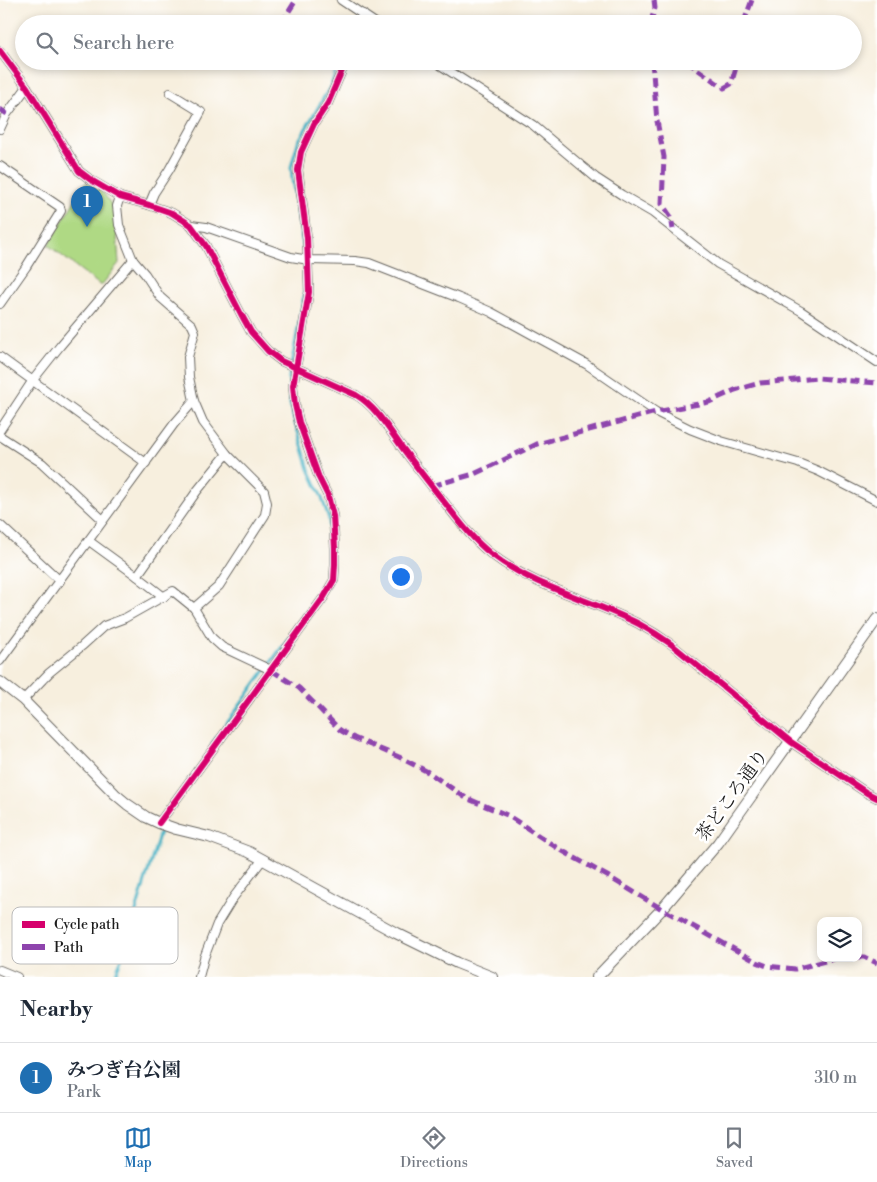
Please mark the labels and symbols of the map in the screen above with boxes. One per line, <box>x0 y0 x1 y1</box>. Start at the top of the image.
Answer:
pin: 1 <box>71 186 103 227</box>
your location <box>388 564 414 590</box>
street label: 茶どころ通り <box>691 745 773 846</box>
legend <box>12 907 178 964</box>
text: Cycle path <box>54 916 120 934</box>
text: Path <box>54 939 84 957</box>

